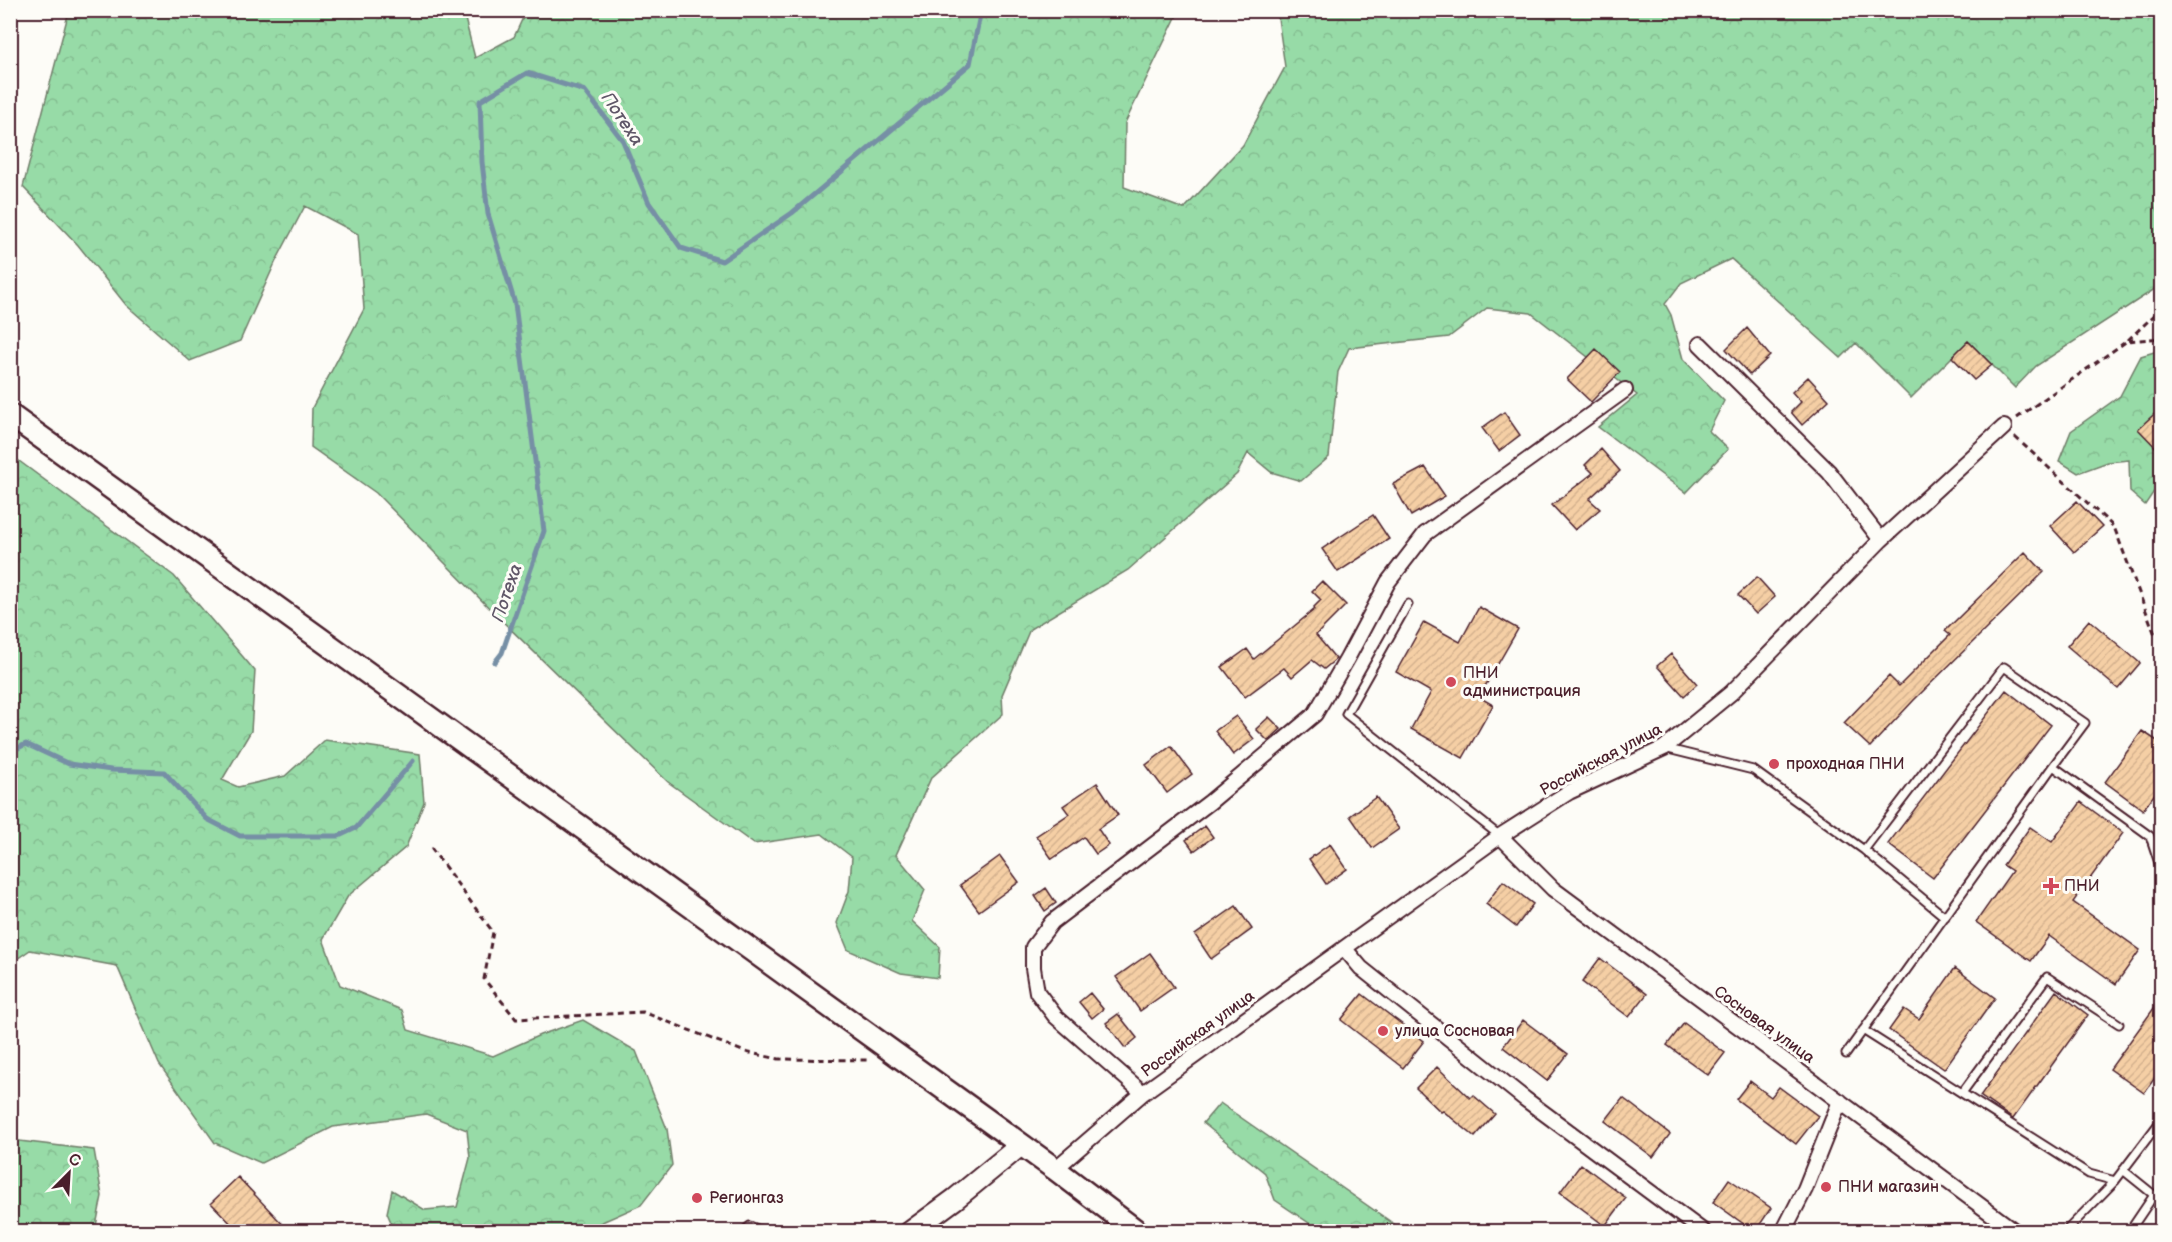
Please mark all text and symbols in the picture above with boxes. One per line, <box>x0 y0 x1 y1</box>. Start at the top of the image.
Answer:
water label: Потеха <box>596 88 648 150</box>
water label: Потеха <box>487 561 527 625</box>
place label: ПНИ администрация <box>1463 664 1581 701</box>
marker: ПНИ администрация <box>1444 675 1458 689</box>
street label: Российская улица <box>1537 720 1666 800</box>
place label: проходная ПНИ <box>1786 755 1905 774</box>
marker: проходная ПНИ <box>1767 757 1781 771</box>
marker: ПНИ <box>2042 877 2060 895</box>
place label: ПНИ <box>2064 877 2100 896</box>
street label: Сосновая улица <box>1710 982 1818 1068</box>
street label: Российская улица <box>1138 986 1259 1081</box>
place label: улица Сосновая <box>1395 1022 1515 1041</box>
marker: улица Сосновая <box>1376 1024 1390 1038</box>
north arrow <box>39 1143 99 1203</box>
text: С <box>66 1150 83 1172</box>
place label: ПНИ магазин <box>1838 1178 1939 1197</box>
marker: ПНИ магазин <box>1819 1180 1833 1194</box>
place label: Регионгаз <box>709 1189 784 1208</box>
marker: Регионгаз <box>690 1191 704 1205</box>

